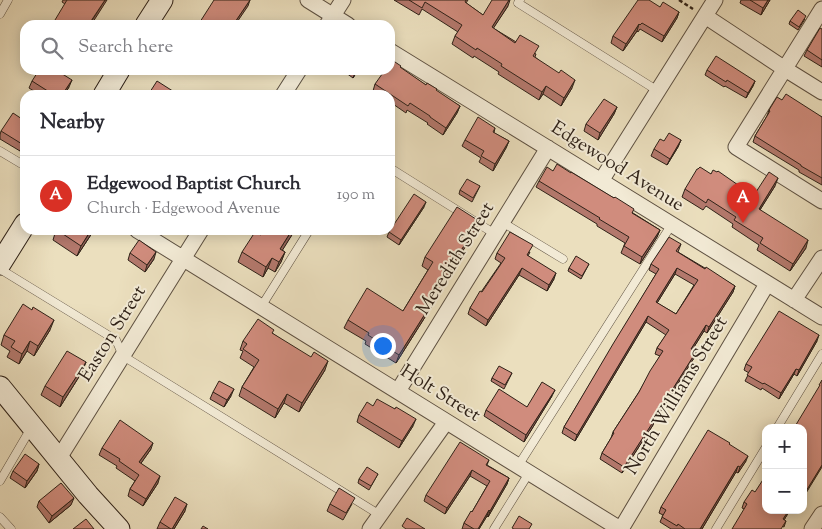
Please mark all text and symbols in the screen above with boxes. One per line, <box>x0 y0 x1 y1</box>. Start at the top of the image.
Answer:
search box <box>20 20 395 75</box>
icon: search <box>38 34 66 62</box>
text: Search here <box>78 34 173 61</box>
text: Nearby <box>40 108 105 138</box>
street label: Edgewood Avenue <box>545 115 689 219</box>
text: Edgewood Baptist Church <box>87 171 301 198</box>
pin: A <box>727 182 759 223</box>
text: A <box>50 184 63 207</box>
text: 190 m <box>337 184 375 207</box>
street label: Meredith Street <box>410 197 502 321</box>
text: Church · Edgewood Avenue <box>87 198 280 221</box>
street label: Easton Street <box>73 280 154 387</box>
street label: North Williams Street <box>619 311 735 480</box>
your location <box>370 333 396 359</box>
street label: Holt Street <box>395 359 486 430</box>
map controls <box>762 424 807 514</box>
button: + <box>762 424 807 469</box>
button: − <box>762 469 807 514</box>

